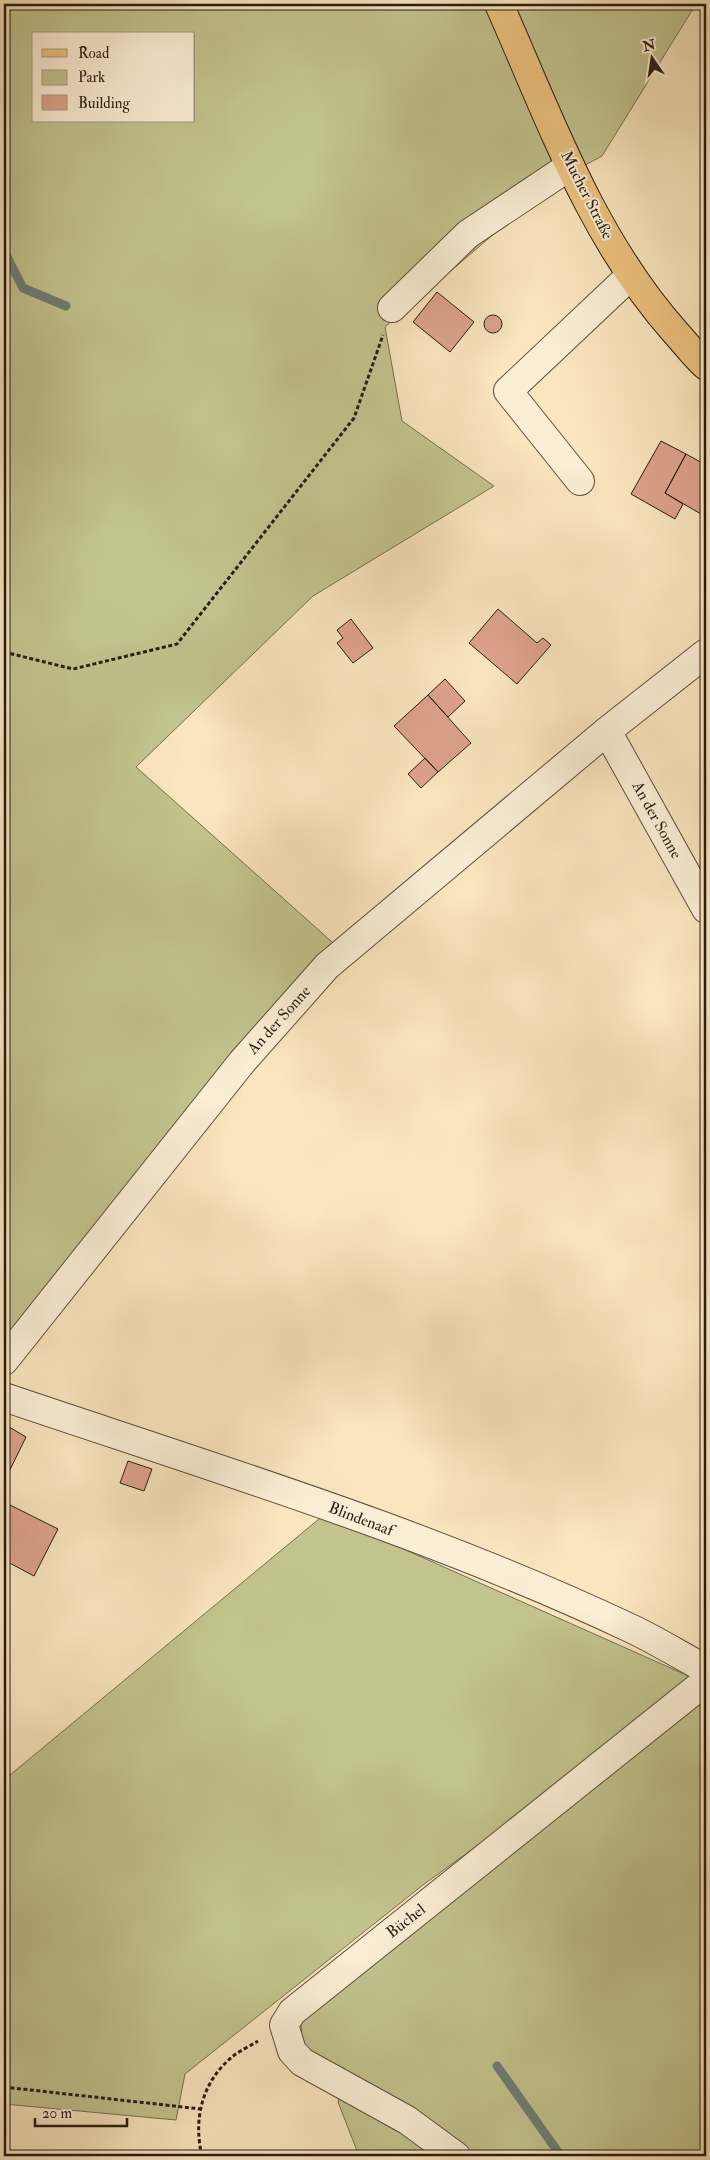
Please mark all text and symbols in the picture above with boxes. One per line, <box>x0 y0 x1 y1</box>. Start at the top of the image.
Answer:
legend <box>32 32 195 122</box>
north arrow <box>628 32 678 82</box>
text: N <box>640 36 658 56</box>
text: Road <box>78 44 110 63</box>
text: Park <box>78 68 105 87</box>
text: Building <box>78 94 130 113</box>
street label: Mucher Straße <box>556 148 618 243</box>
street label: An der Sonne <box>627 777 687 862</box>
street label: An der Sonne <box>242 981 315 1059</box>
street label: Blindenaaf <box>326 1497 399 1542</box>
street label: Büchel <box>382 1899 430 1943</box>
scale bar <box>35 2095 128 2127</box>
text: 20 m <box>42 2104 72 2123</box>

